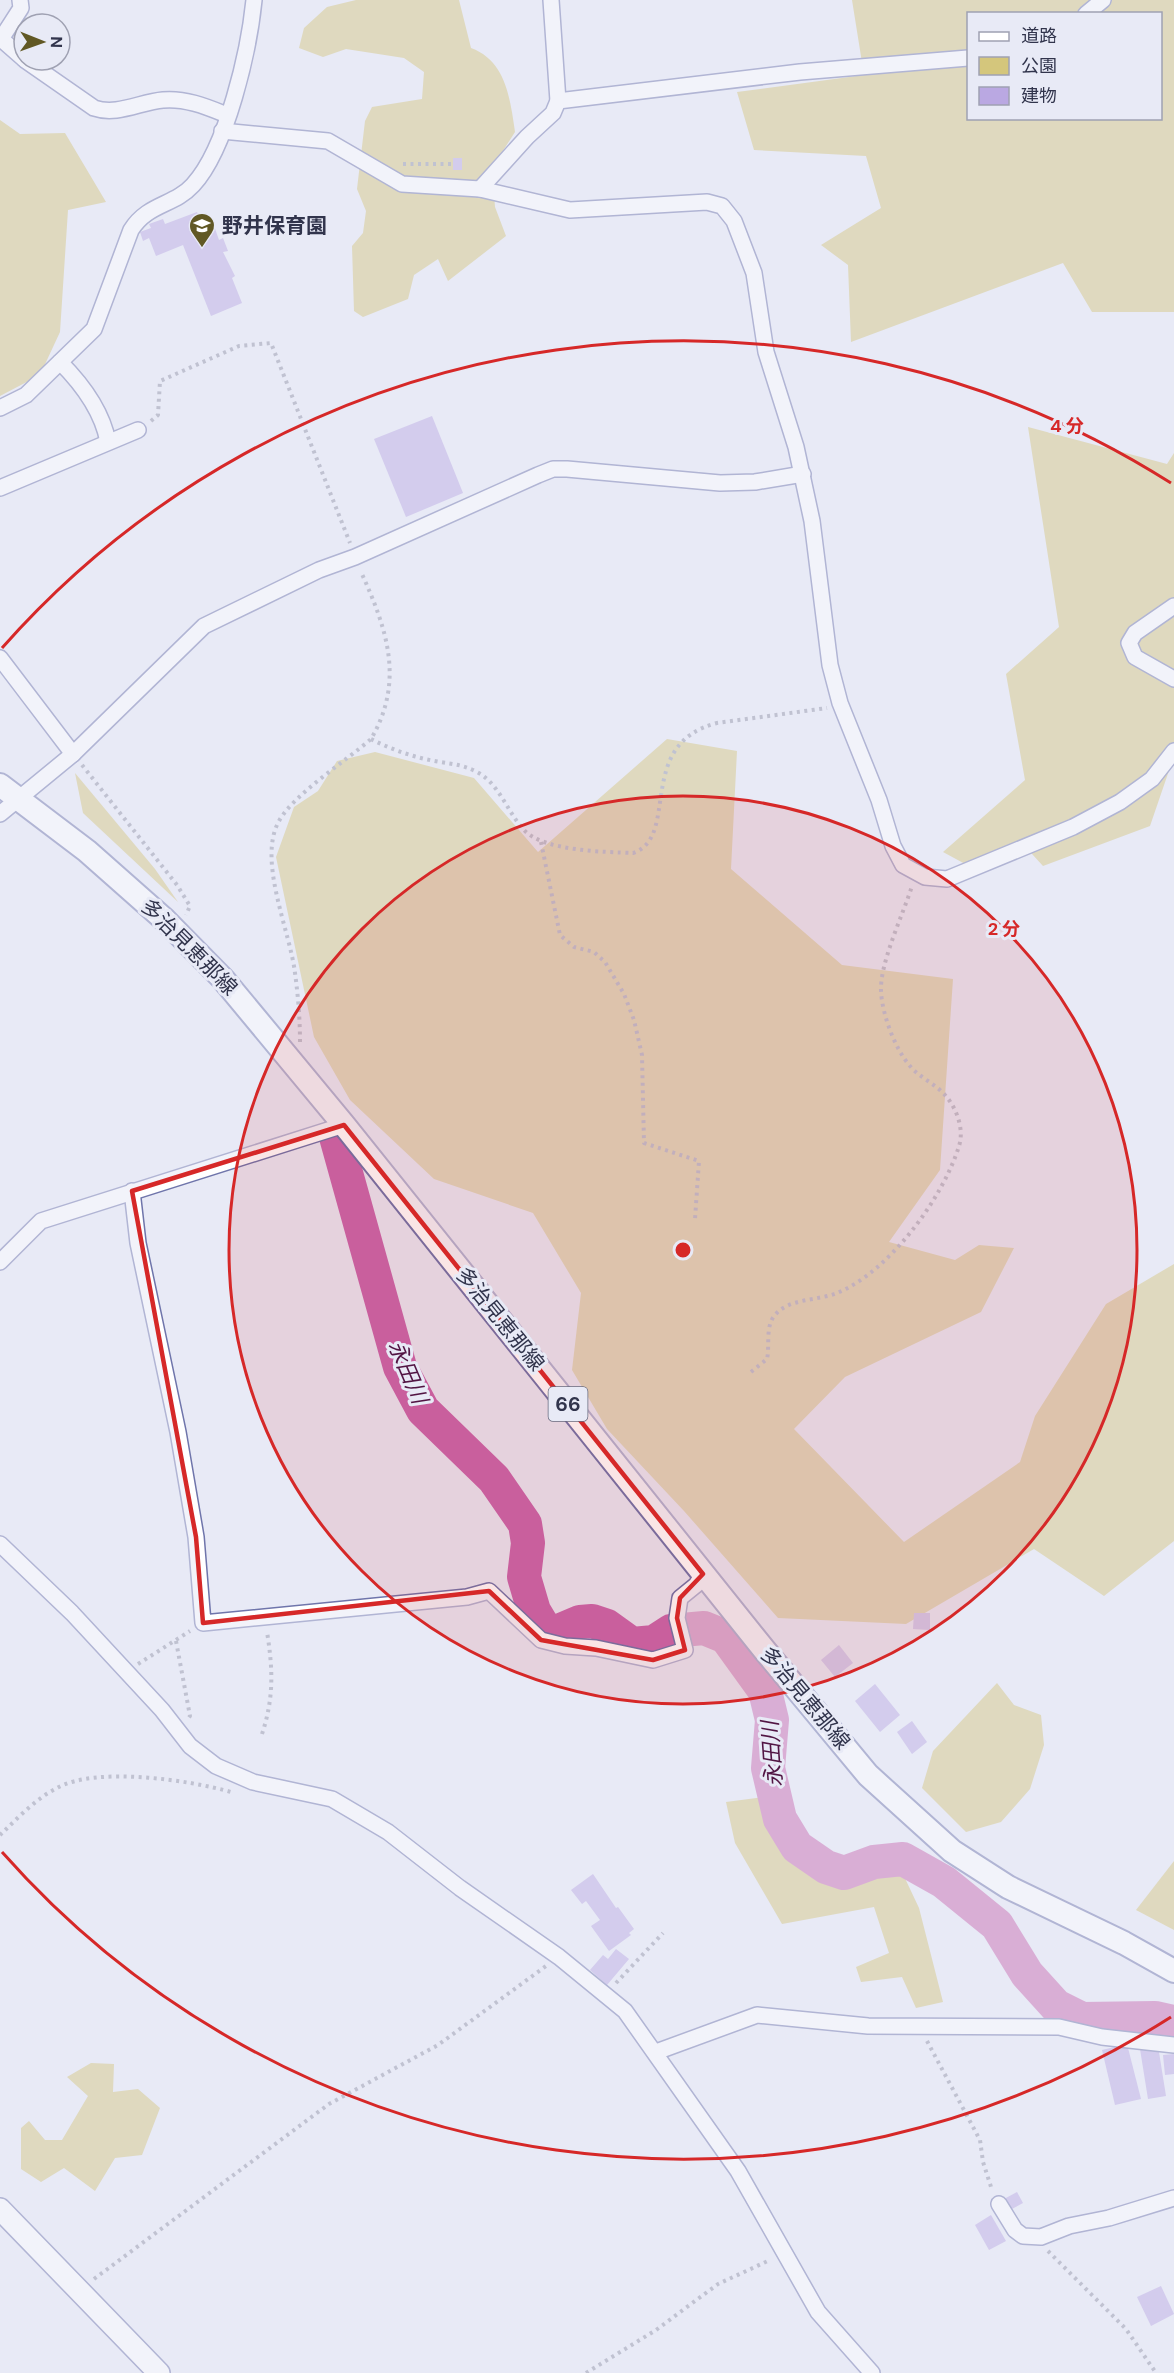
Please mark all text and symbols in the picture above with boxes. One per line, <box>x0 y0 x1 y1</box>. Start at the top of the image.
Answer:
north arrow <box>12 12 72 72</box>
legend <box>967 12 1162 120</box>
text: 道路 <box>1021 24 1057 48</box>
text: N <box>46 36 67 48</box>
text: 公園 <box>1021 54 1057 78</box>
text: 建物 <box>1021 84 1057 108</box>
school or university icon: 野井保育園 <box>187 211 217 249</box>
place label: 野井保育園 <box>222 212 327 240</box>
text: 4 分 <box>1050 414 1084 438</box>
street label: 多治見恵那線 <box>135 893 243 1001</box>
text: 2 分 <box>988 917 1020 941</box>
centre of rings <box>673 1240 693 1260</box>
street label: 多治見恵那線 <box>449 1261 551 1377</box>
water label: 永田川 <box>382 1336 435 1410</box>
road number: 66 <box>548 1387 588 1421</box>
street label: 多治見恵那線 <box>754 1641 856 1755</box>
water label: 永田川 <box>755 1718 789 1788</box>

